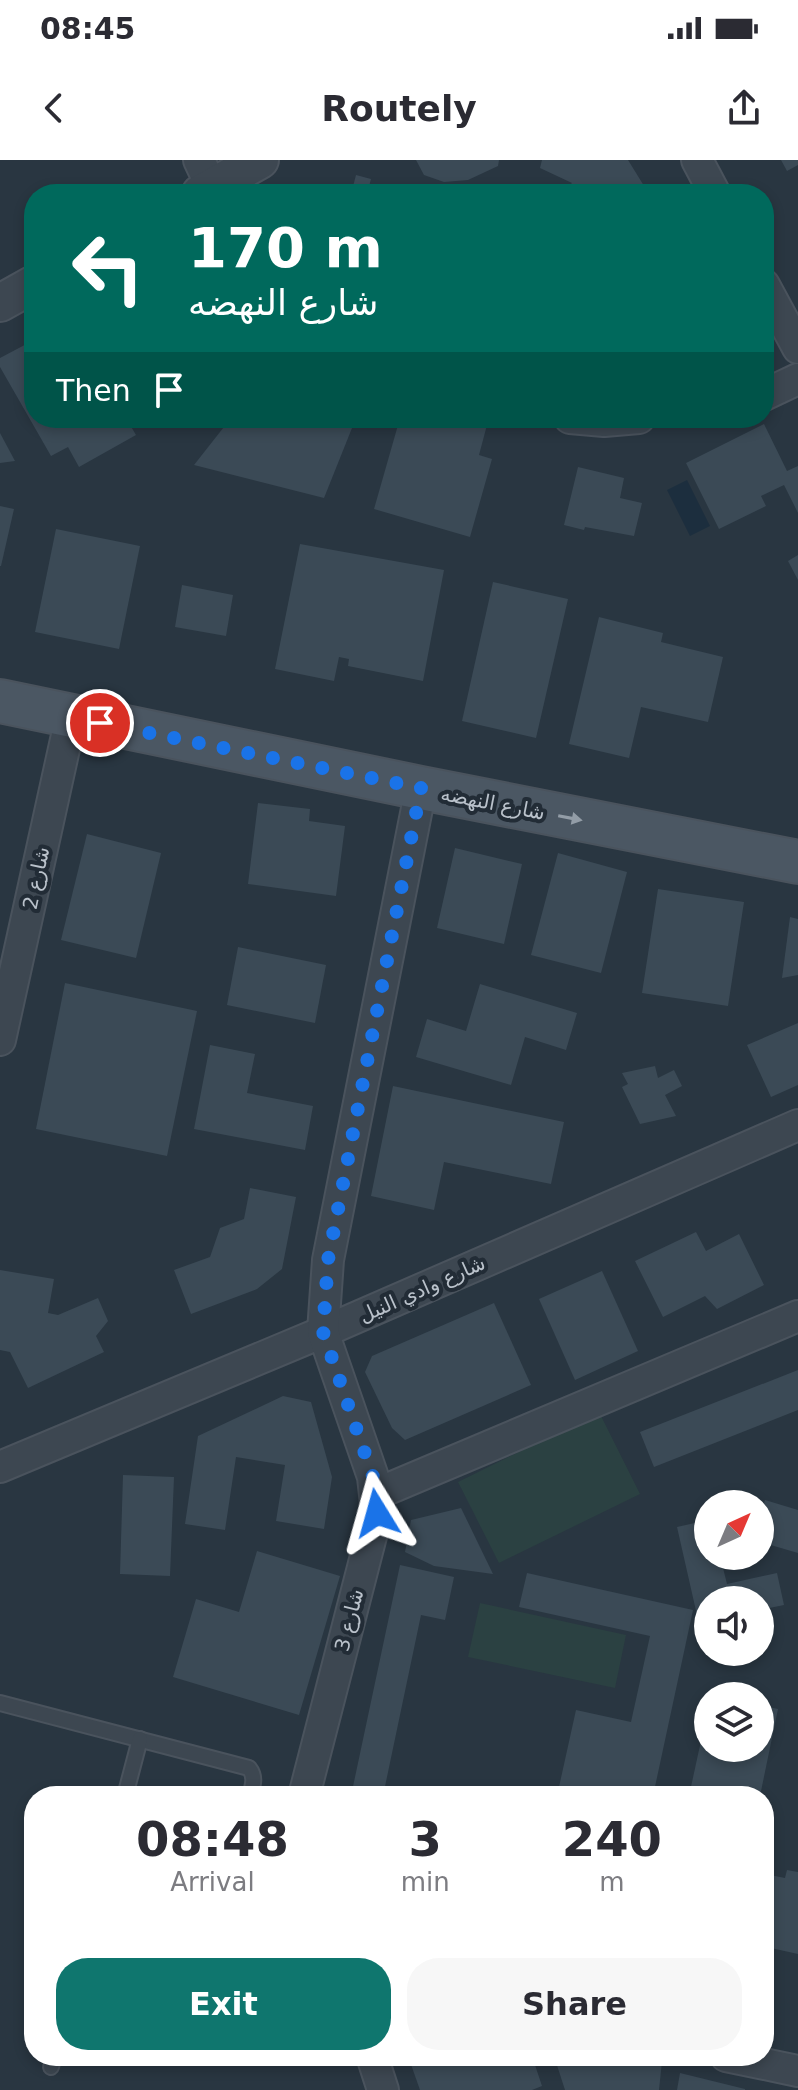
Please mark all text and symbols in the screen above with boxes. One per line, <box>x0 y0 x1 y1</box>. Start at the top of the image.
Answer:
text: 08:45 <box>40 11 136 46</box>
icon: back <box>32 86 76 130</box>
icon: share <box>722 86 766 130</box>
text: Routely <box>321 88 477 129</box>
text: 170 m <box>188 215 383 280</box>
icon: left <box>56 216 160 320</box>
text: شارع النهضه <box>188 282 378 323</box>
icon: arrive <box>147 368 191 412</box>
text: Then <box>56 373 131 408</box>
pin <box>66 689 134 757</box>
icon: arrive <box>78 701 122 745</box>
street label: شارع النهضه <box>439 781 547 825</box>
one-way arrow <box>558 812 583 824</box>
street label: شارع 2 <box>18 844 54 912</box>
street label: شارع وادي النيل <box>355 1250 489 1328</box>
position arrow <box>335 1471 419 1555</box>
north arrow <box>694 1490 774 1570</box>
map controls <box>694 1490 774 1762</box>
street label: شارع 3 <box>330 1586 368 1654</box>
button: sound <box>694 1586 774 1666</box>
button: layers <box>694 1682 774 1762</box>
text: 08:48 <box>136 1811 289 1867</box>
text: 3 <box>409 1811 442 1867</box>
text: 240 <box>562 1811 662 1867</box>
text: Arrival <box>170 1867 255 1897</box>
text: min <box>401 1867 450 1897</box>
text: m <box>599 1867 625 1897</box>
button: Exit <box>56 1958 391 2050</box>
button: Share <box>407 1958 742 2050</box>

